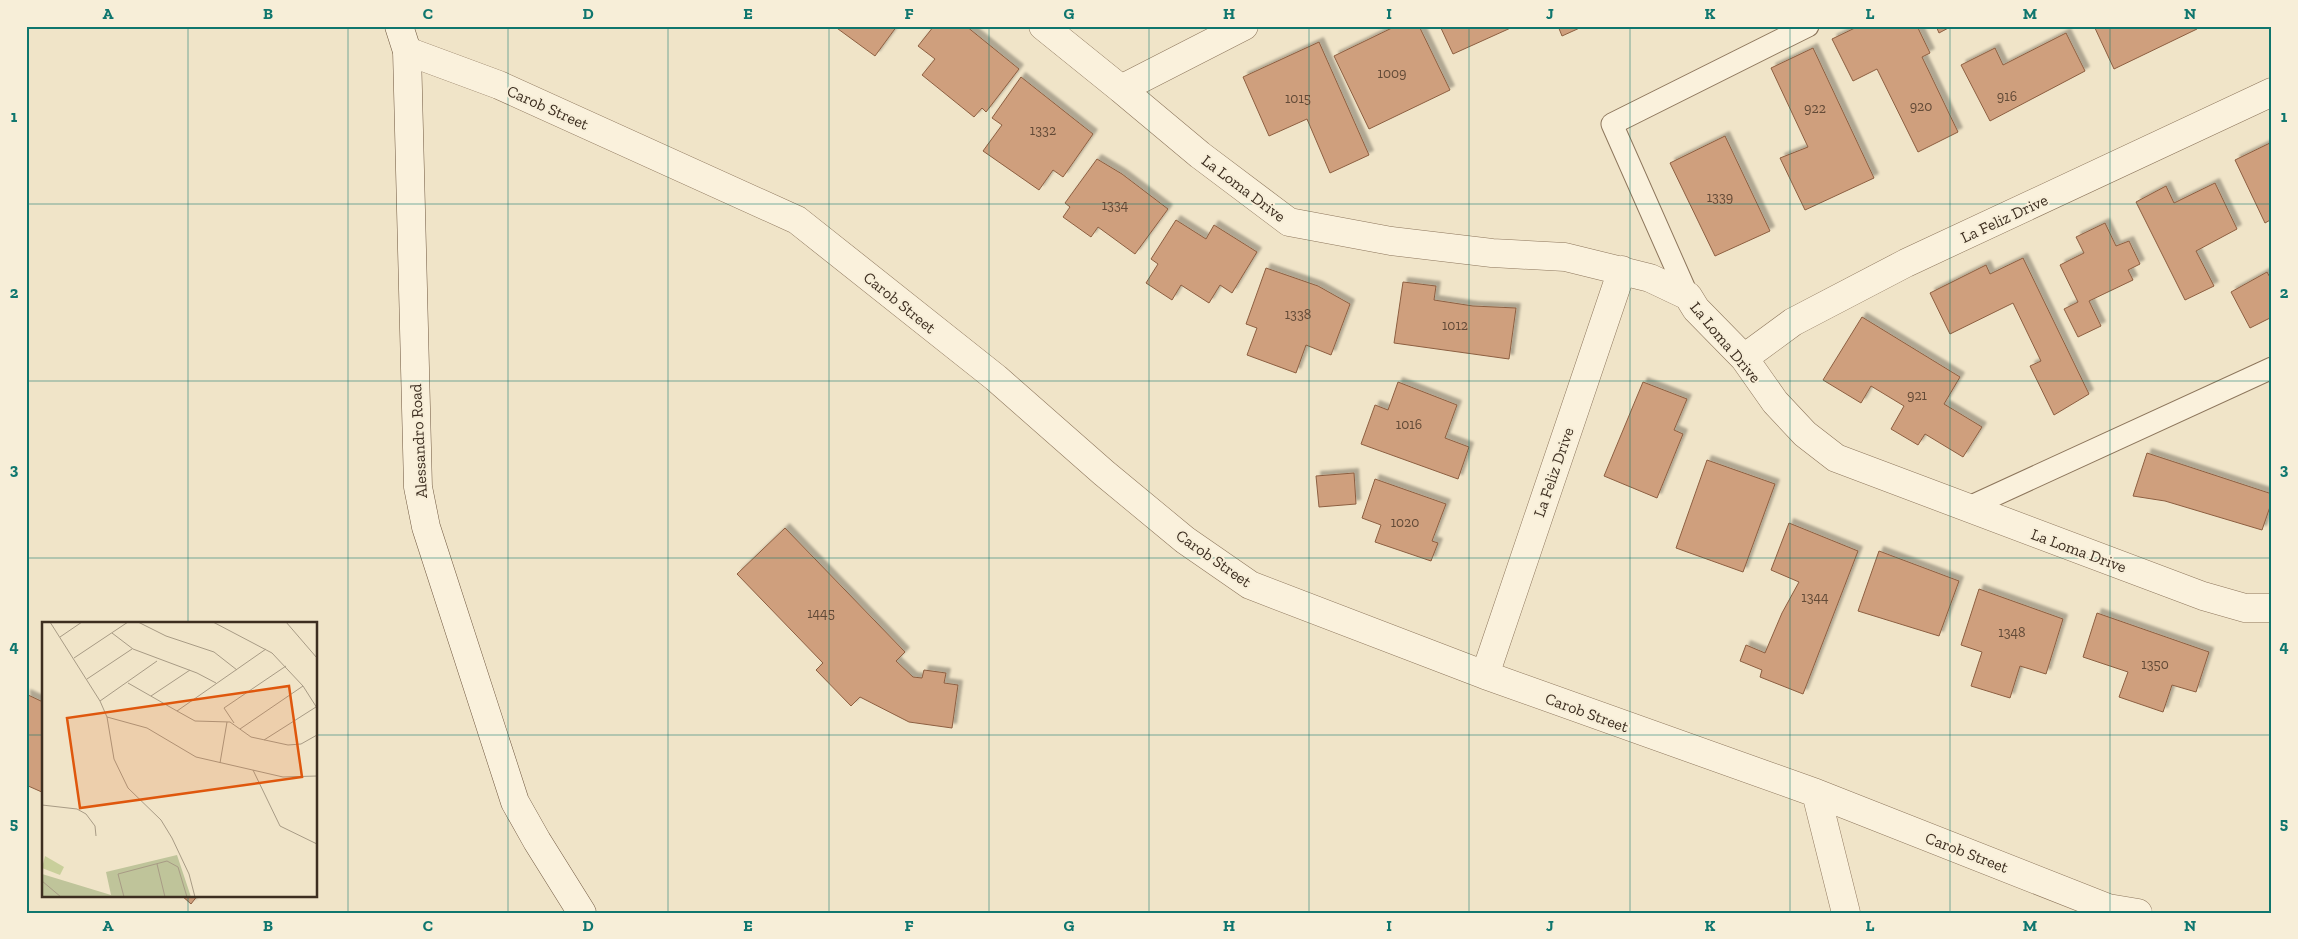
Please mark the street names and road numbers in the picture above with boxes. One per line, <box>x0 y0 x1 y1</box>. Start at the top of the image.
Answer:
street label: Carob Street <box>504 81 592 134</box>
street label: La Loma Drive <box>1198 151 1289 226</box>
street label: La Feliz Drive <box>1958 190 2051 247</box>
street label: Carob Street <box>860 268 940 337</box>
street label: La Loma Drive <box>1686 298 1765 387</box>
street label: Alessandro Road <box>406 383 431 499</box>
street label: La Feliz Drive <box>1529 425 1578 520</box>
street label: La Loma Drive <box>2029 524 2129 576</box>
street label: Carob Street <box>1172 526 1255 591</box>
street label: Carob Street <box>1543 689 1631 736</box>
street label: Carob Street <box>1923 828 2011 877</box>

